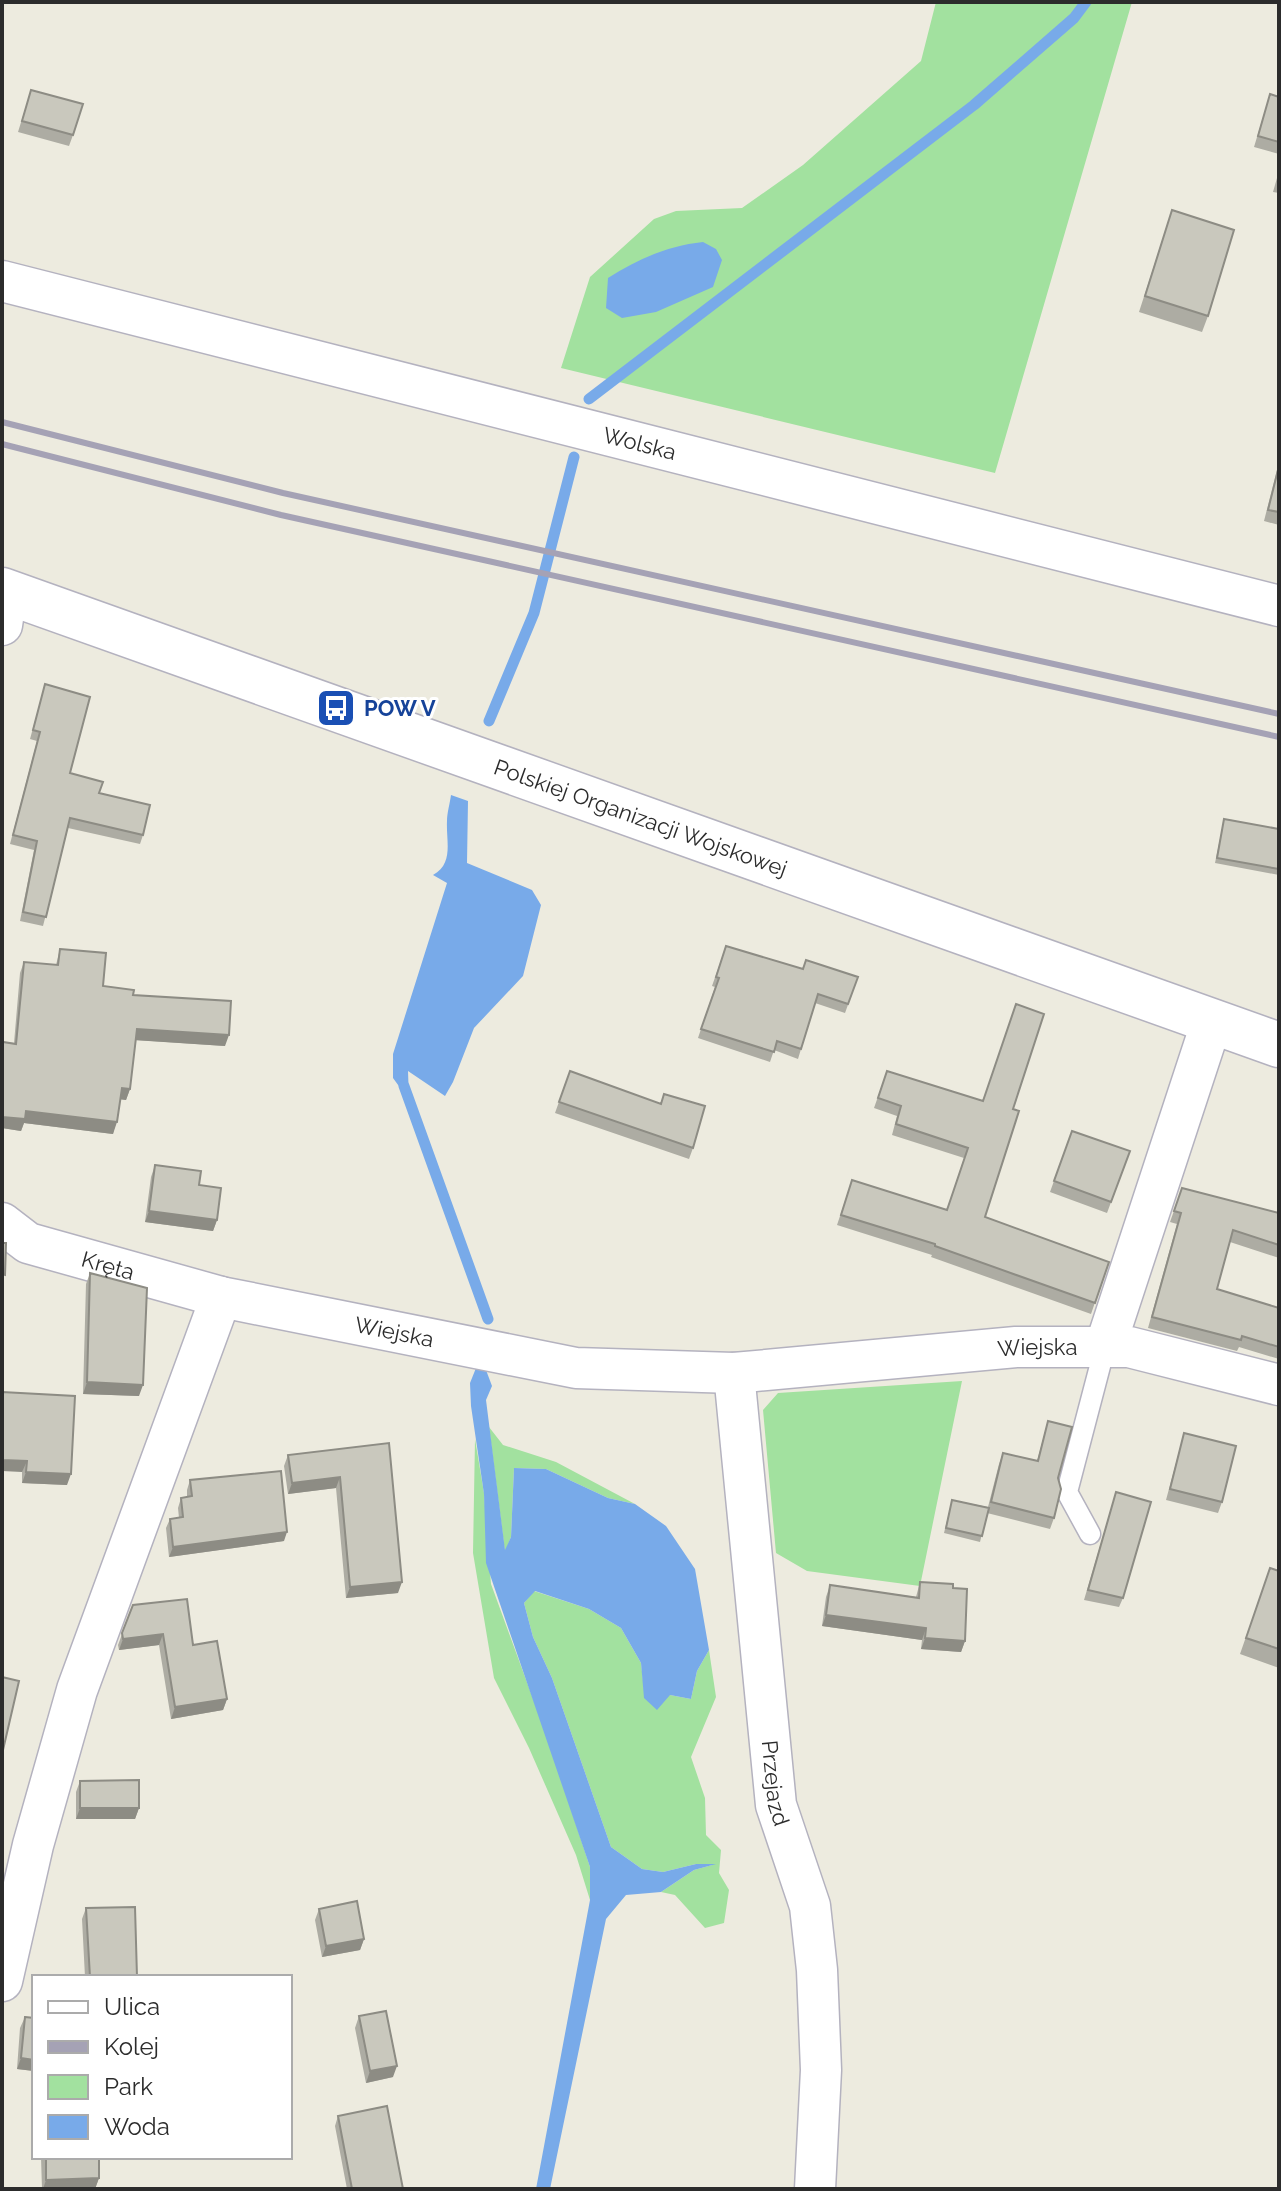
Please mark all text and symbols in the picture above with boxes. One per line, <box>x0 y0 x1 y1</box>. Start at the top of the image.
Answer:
street label: Wolska <box>600 421 679 465</box>
bus stop icon: POW V <box>315 687 357 729</box>
place label: POW V <box>364 695 436 721</box>
street label: Polskiej Organizacji Wojskowej <box>491 753 791 882</box>
street label: Kręta <box>79 1246 137 1285</box>
street label: Wiejska <box>353 1311 436 1352</box>
street label: Wiejska <box>996 1334 1077 1362</box>
street label: Przejazd <box>757 1739 795 1829</box>
legend <box>32 1975 292 2159</box>
text: Ulica <box>104 1992 160 2021</box>
text: Kolej <box>104 2032 159 2061</box>
text: Park <box>104 2072 153 2101</box>
text: Woda <box>104 2112 170 2141</box>

